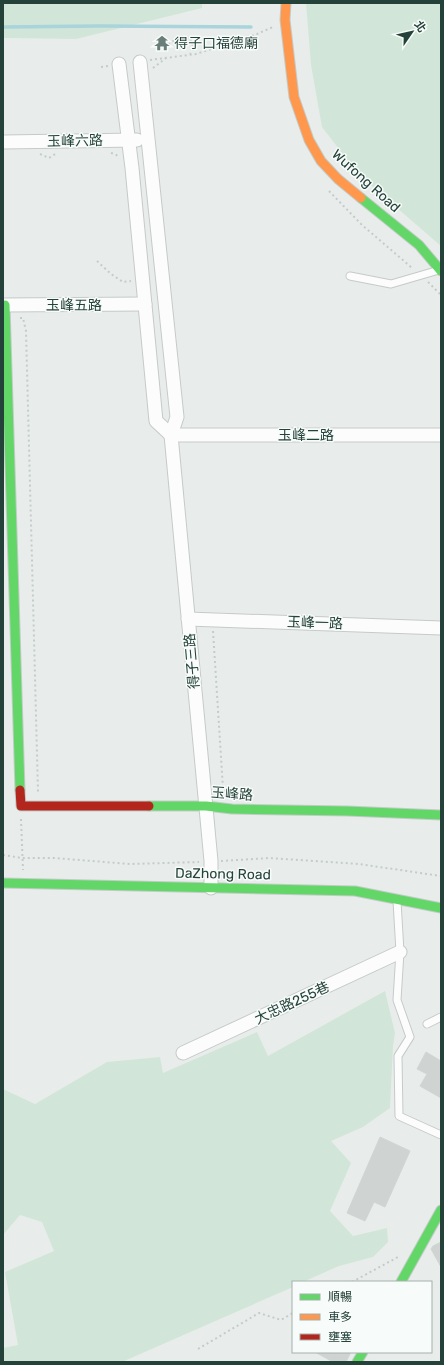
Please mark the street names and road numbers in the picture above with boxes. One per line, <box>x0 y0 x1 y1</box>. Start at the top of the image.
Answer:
street label: 玉峰六路 <box>47 132 103 150</box>
street label: Wufong Road <box>328 146 404 216</box>
street label: 玉峰五路 <box>46 297 102 314</box>
street label: 玉峰二路 <box>278 427 334 444</box>
street label: 玉峰一路 <box>287 614 343 632</box>
street label: 得子三路 <box>181 632 203 690</box>
street label: 玉峰路 <box>210 784 254 804</box>
street label: DaZhong Road <box>175 865 271 883</box>
street label: 大忠路255巷 <box>252 978 332 1028</box>

